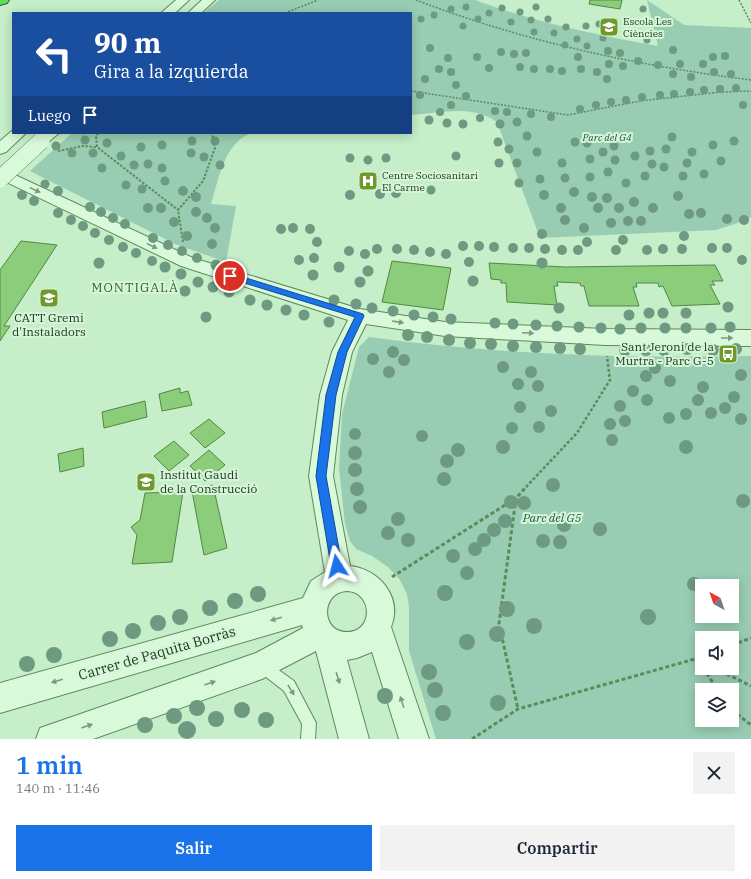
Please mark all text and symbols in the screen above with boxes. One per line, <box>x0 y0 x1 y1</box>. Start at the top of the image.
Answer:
place label: Escola Les Ciències <box>623 15 672 40</box>
school or university icon: Escola Les Ciències <box>598 16 620 38</box>
text: 90 m <box>94 24 161 61</box>
icon: left <box>28 28 80 80</box>
text: Gira a la izquierda <box>94 60 249 83</box>
icon: arrive <box>79 104 101 126</box>
text: Luego <box>28 106 71 125</box>
park label: Parc del G4 <box>582 131 632 144</box>
place label: Centre Sociosanitari El Carme <box>382 169 478 194</box>
hospital icon: Centre Sociosanitari El Carme <box>357 170 379 192</box>
one-way arrow <box>29 187 41 193</box>
one-way arrow <box>147 243 158 249</box>
pin <box>213 259 247 293</box>
icon: arrive <box>219 265 241 287</box>
district label: MONTIGALÀ <box>91 279 179 296</box>
school or university icon: CATT Gremi d'Instaladors <box>38 287 60 309</box>
place label: CATT Gremi d'Instaladors <box>12 310 86 339</box>
one-way arrow <box>392 319 404 325</box>
one-way arrow <box>522 330 534 337</box>
one-way arrow <box>721 335 734 341</box>
place label: Sant Jeroni de la Murtra - Parc G-5 <box>615 339 714 368</box>
bus stop icon: Sant Jeroni de la Murtra - Parc G-5 <box>717 343 739 365</box>
place label: Institut Gaudi de la Construcció <box>160 467 258 496</box>
school or university icon: Institut Gaudi de la Construcció <box>135 471 157 493</box>
park label: Parc del G5 <box>522 510 582 525</box>
position arrow <box>316 545 358 587</box>
north arrow <box>695 579 739 623</box>
map controls <box>695 579 739 727</box>
one-way arrow <box>269 616 281 622</box>
street label: Carrer de Paquita Borràs <box>76 622 238 684</box>
button: sound <box>695 631 739 675</box>
one-way arrow <box>336 672 342 684</box>
one-way arrow <box>50 678 62 684</box>
one-way arrow <box>205 680 217 686</box>
button: layers <box>695 683 739 727</box>
one-way arrow <box>287 684 294 696</box>
one-way arrow <box>399 696 405 708</box>
one-way arrow <box>82 723 94 729</box>
text: 1 min <box>16 749 83 781</box>
button: close <box>693 752 735 794</box>
text: 140 m · 11:46 <box>16 780 100 797</box>
button: Salir <box>16 825 372 871</box>
button: Compartir <box>380 825 735 871</box>

